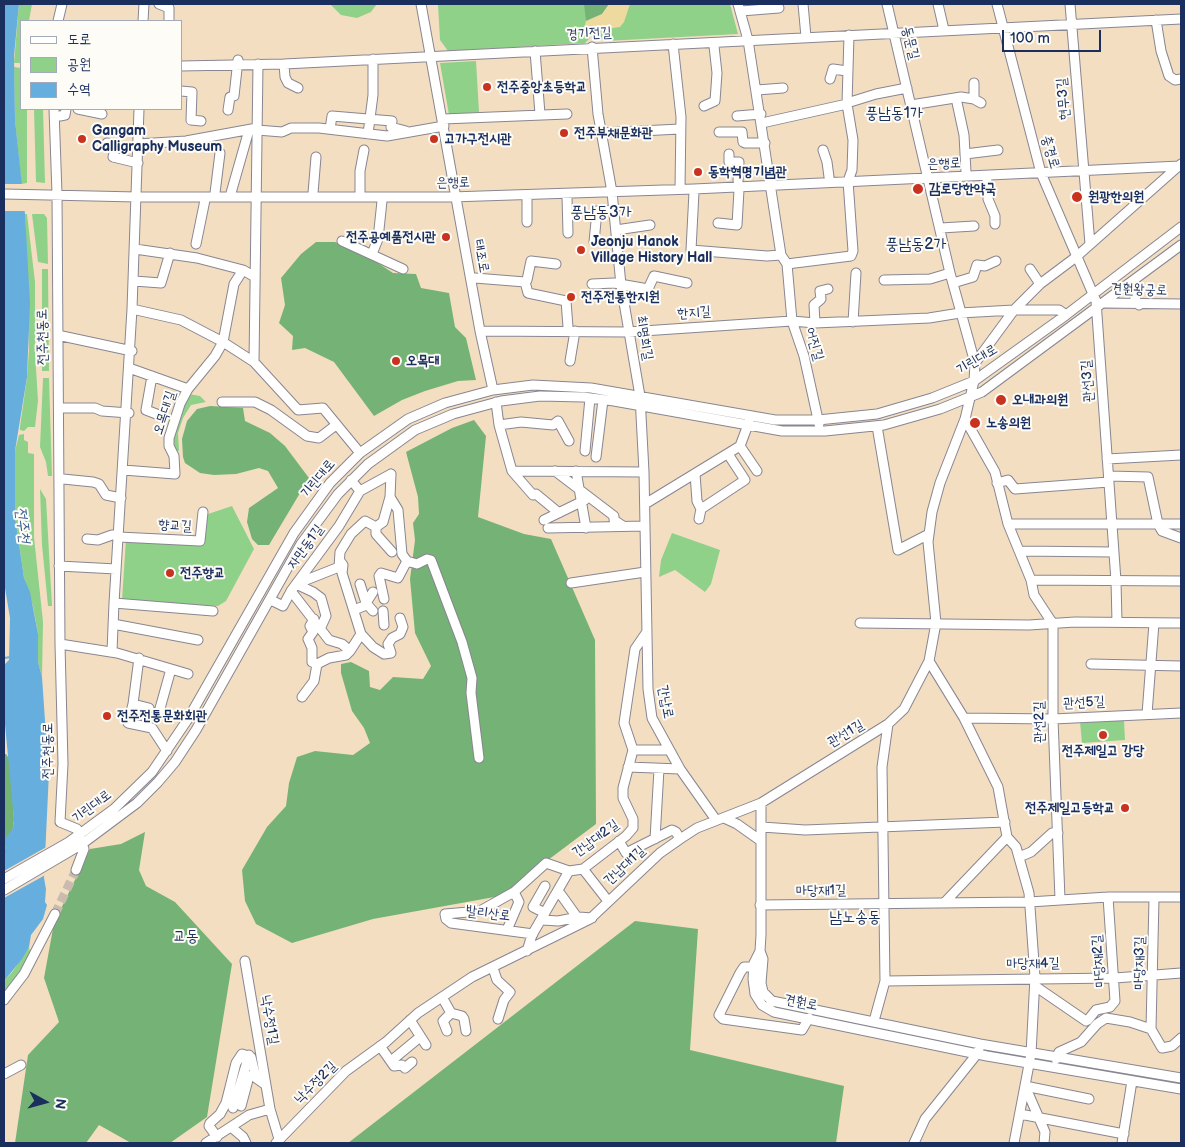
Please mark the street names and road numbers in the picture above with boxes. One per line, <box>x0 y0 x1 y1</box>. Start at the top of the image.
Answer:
street label: 경기전길 <box>566 24 612 44</box>
street label: 동문길 <box>898 25 922 61</box>
street label: 현무3길 <box>1054 77 1074 121</box>
street label: 충경로 <box>1037 133 1063 171</box>
street label: 은행로 <box>927 155 961 173</box>
street label: 은행로 <box>436 174 470 192</box>
street label: 태조로 <box>470 238 492 274</box>
street label: 견훤왕궁로 <box>1111 281 1167 299</box>
street label: 한지길 <box>677 303 711 323</box>
street label: 전주천동로 <box>34 309 52 365</box>
street label: 최명희길 <box>632 314 656 362</box>
street label: 어진길 <box>801 325 827 363</box>
street label: 기린대로 <box>953 341 1001 379</box>
street label: 관선3길 <box>1078 359 1098 403</box>
street label: 오목대길 <box>150 389 180 437</box>
street label: 기린대로 <box>297 456 339 502</box>
street label: 향교길 <box>158 517 192 535</box>
street label: 자만동1길 <box>284 522 328 572</box>
street label: 간납로 <box>654 684 676 720</box>
street label: 관선5길 <box>1063 694 1105 712</box>
street label: 관선2길 <box>1031 701 1049 743</box>
street label: 관선1길 <box>825 717 867 751</box>
street label: 전주천동로 <box>40 723 56 779</box>
street label: 기린대로 <box>69 787 115 827</box>
street label: 간납대2길 <box>569 817 623 861</box>
street label: 간납대1길 <box>601 843 649 889</box>
street label: 마당재1길 <box>796 882 846 900</box>
street label: 발리산로 <box>465 903 511 925</box>
street label: 마당재2길 <box>1089 934 1109 988</box>
street label: 마당재3길 <box>1131 936 1149 990</box>
street label: 마당재4길 <box>1006 955 1060 973</box>
street label: 견훤로 <box>783 992 819 1014</box>
street label: 낙수정1길 <box>256 994 282 1046</box>
street label: 낙수정2길 <box>291 1058 341 1108</box>

